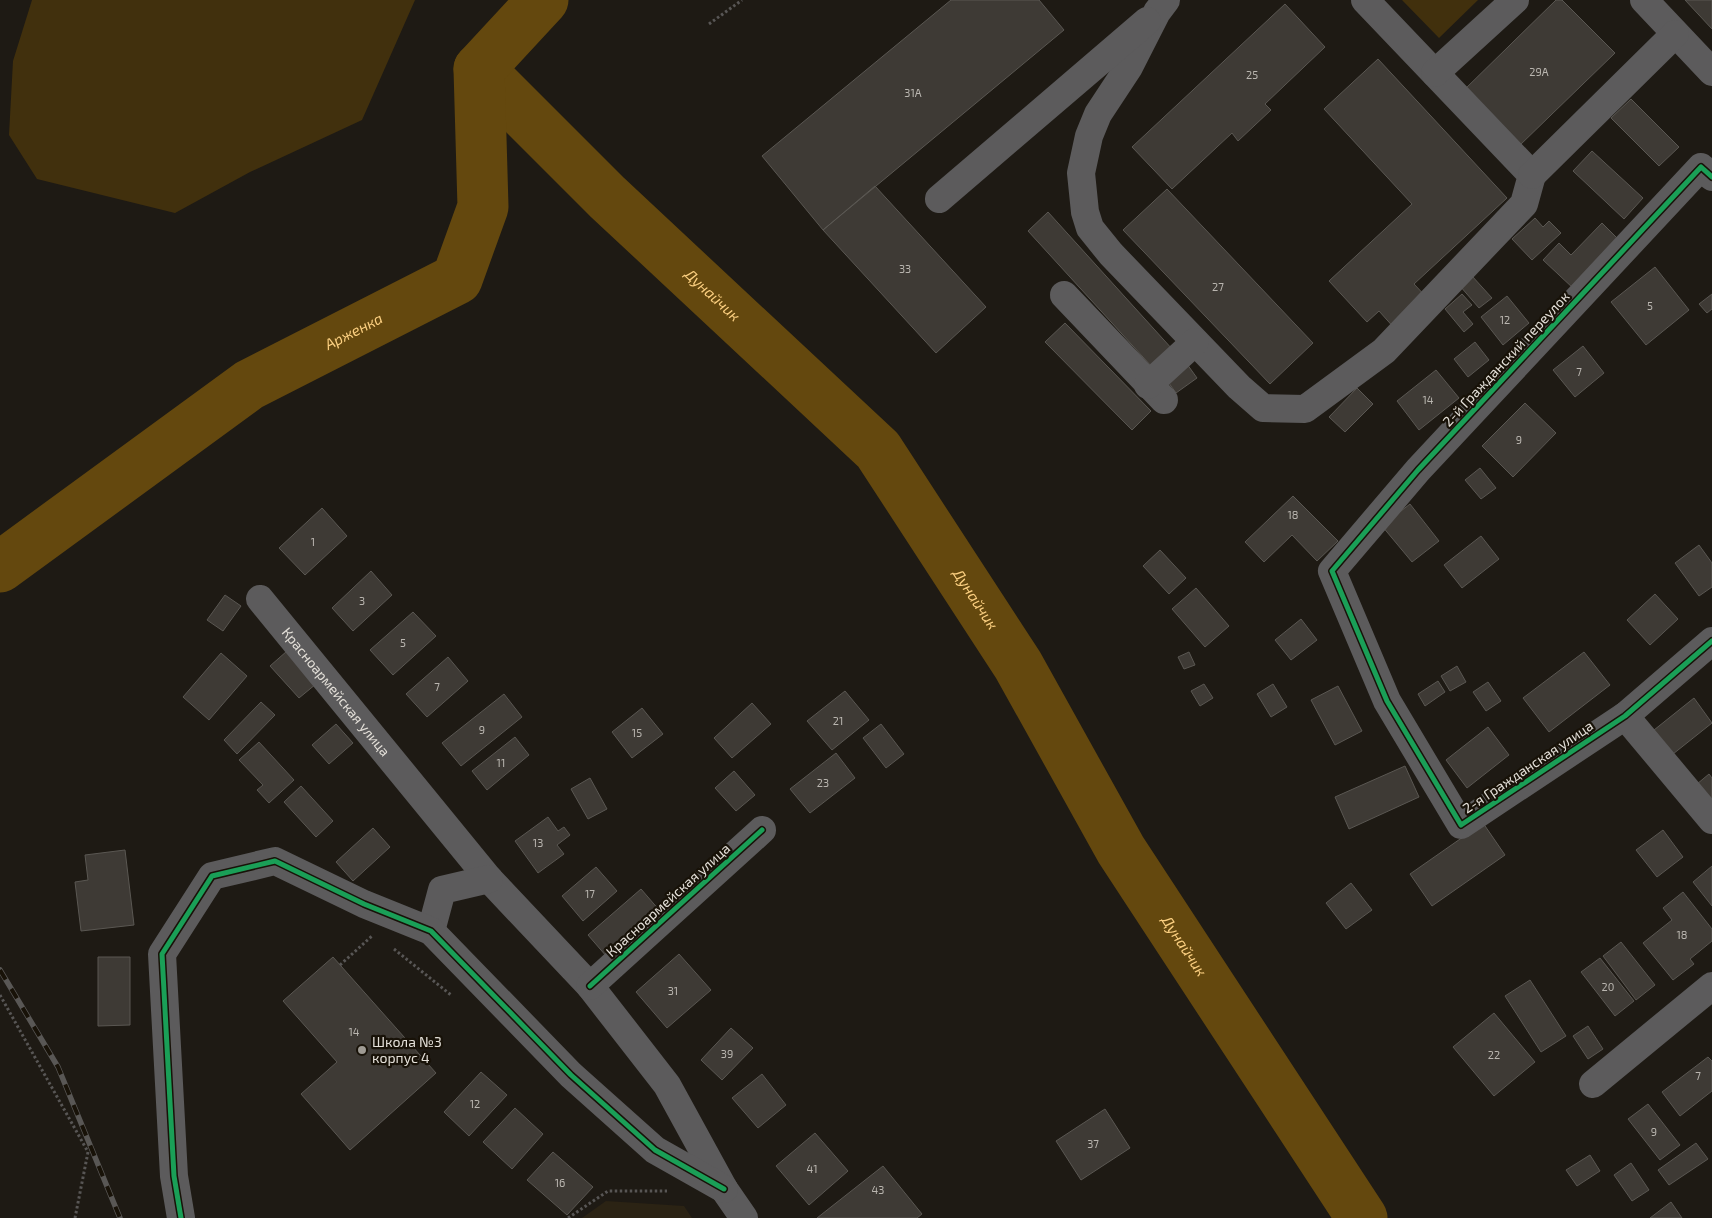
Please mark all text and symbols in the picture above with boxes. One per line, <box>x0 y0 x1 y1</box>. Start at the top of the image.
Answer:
house number: 29А <box>1529 65 1549 78</box>
house number: 25 <box>1246 68 1258 81</box>
house number: 31А <box>904 86 922 99</box>
house number: 33 <box>899 262 911 275</box>
water label: Дунайчик <box>681 264 744 325</box>
house number: 27 <box>1212 280 1224 293</box>
street label: 2-й Гражданский переулок <box>1439 287 1573 430</box>
house number: 5 <box>1647 299 1653 312</box>
water label: Арженка <box>320 308 385 353</box>
house number: 12 <box>1500 313 1510 326</box>
house number: 7 <box>1576 365 1582 378</box>
house number: 14 <box>1422 393 1434 406</box>
house number: 9 <box>1516 433 1522 446</box>
house number: 18 <box>1287 508 1299 521</box>
house number: 1 <box>311 535 315 548</box>
water label: Дунайчик <box>949 564 1002 633</box>
house number: 3 <box>359 594 365 607</box>
street label: Красноармейская улица <box>279 624 394 759</box>
house number: 5 <box>400 636 406 649</box>
house number: 7 <box>434 680 440 693</box>
house number: 21 <box>833 714 843 727</box>
street label: 2-я Гражданская улица <box>1459 717 1596 817</box>
house number: 9 <box>479 723 485 736</box>
house number: 15 <box>632 726 642 739</box>
house number: 11 <box>497 756 505 769</box>
house number: 23 <box>817 776 829 789</box>
house number: 13 <box>533 836 543 849</box>
street label: Красноармейская улица <box>602 839 733 960</box>
house number: 17 <box>585 887 595 900</box>
water label: Дунайчик <box>1158 911 1211 979</box>
house number: 18 <box>1676 928 1688 941</box>
house number: 20 <box>1602 980 1614 993</box>
house number: 31 <box>668 984 678 997</box>
house number: 14 <box>348 1025 360 1038</box>
place label: Школа №3 корпус 4 <box>372 1033 442 1066</box>
marker: Школа №3 корпус 4 <box>356 1044 368 1056</box>
house number: 39 <box>721 1047 733 1060</box>
house number: 22 <box>1488 1048 1500 1061</box>
house number: 7 <box>1695 1069 1701 1082</box>
house number: 12 <box>470 1097 480 1110</box>
house number: 9 <box>1651 1125 1657 1138</box>
house number: 37 <box>1087 1137 1099 1150</box>
house number: 41 <box>806 1162 818 1175</box>
house number: 16 <box>555 1176 565 1189</box>
house number: 43 <box>872 1183 884 1196</box>

